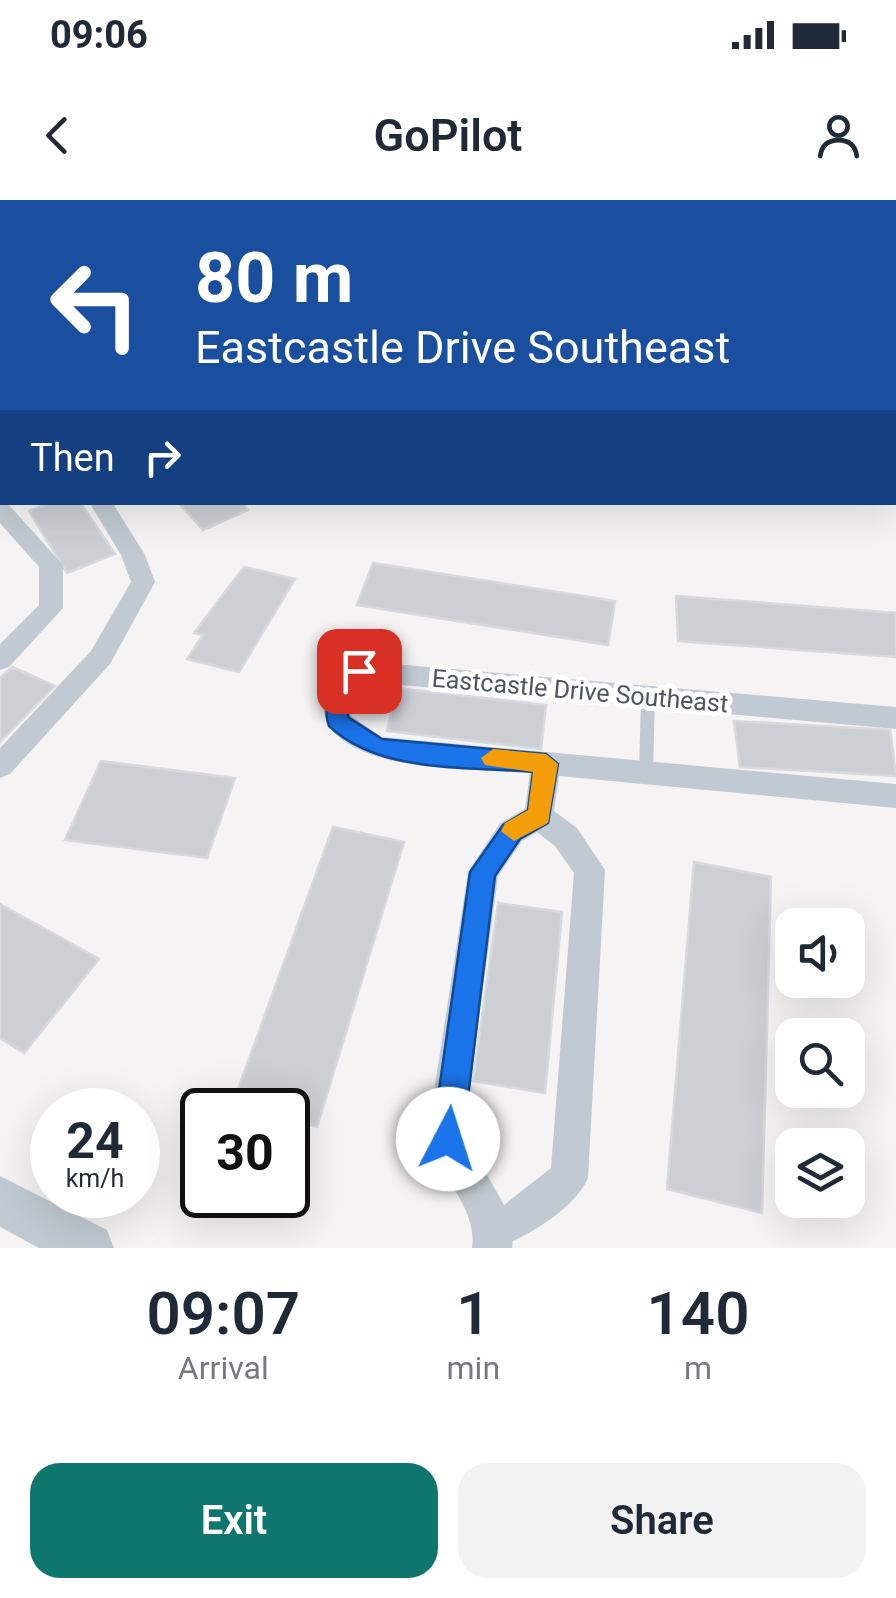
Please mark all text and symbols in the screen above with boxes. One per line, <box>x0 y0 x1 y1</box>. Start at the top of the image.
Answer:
text: 09:06 <box>50 13 148 57</box>
icon: back <box>30 108 85 163</box>
icon: person <box>811 108 866 163</box>
text: GoPilot <box>374 109 522 162</box>
text: 80 m <box>195 237 353 319</box>
icon: left <box>30 240 160 370</box>
text: Eastcastle Drive Southeast <box>195 321 730 374</box>
icon: right <box>135 430 190 485</box>
text: Then <box>30 436 115 480</box>
pin <box>317 629 402 714</box>
icon: arrive <box>332 644 387 699</box>
street label: Eastcastle Drive Southeast <box>431 664 729 718</box>
map controls <box>775 908 865 1218</box>
button: sound <box>775 908 865 998</box>
button: search <box>775 1018 865 1108</box>
position arrow <box>396 1087 500 1191</box>
speed limit sign: 30 <box>180 1088 310 1218</box>
text: 24 <box>66 1112 124 1170</box>
button: layers <box>775 1128 865 1218</box>
text: km/h <box>66 1164 124 1193</box>
text: 09:07 <box>147 1278 300 1349</box>
text: 1 <box>456 1278 490 1349</box>
text: 140 <box>647 1278 749 1349</box>
text: Arrival <box>178 1349 269 1387</box>
text: min <box>447 1349 500 1387</box>
text: m <box>684 1349 712 1387</box>
button: Exit <box>30 1463 438 1578</box>
button: Share <box>458 1463 866 1578</box>

